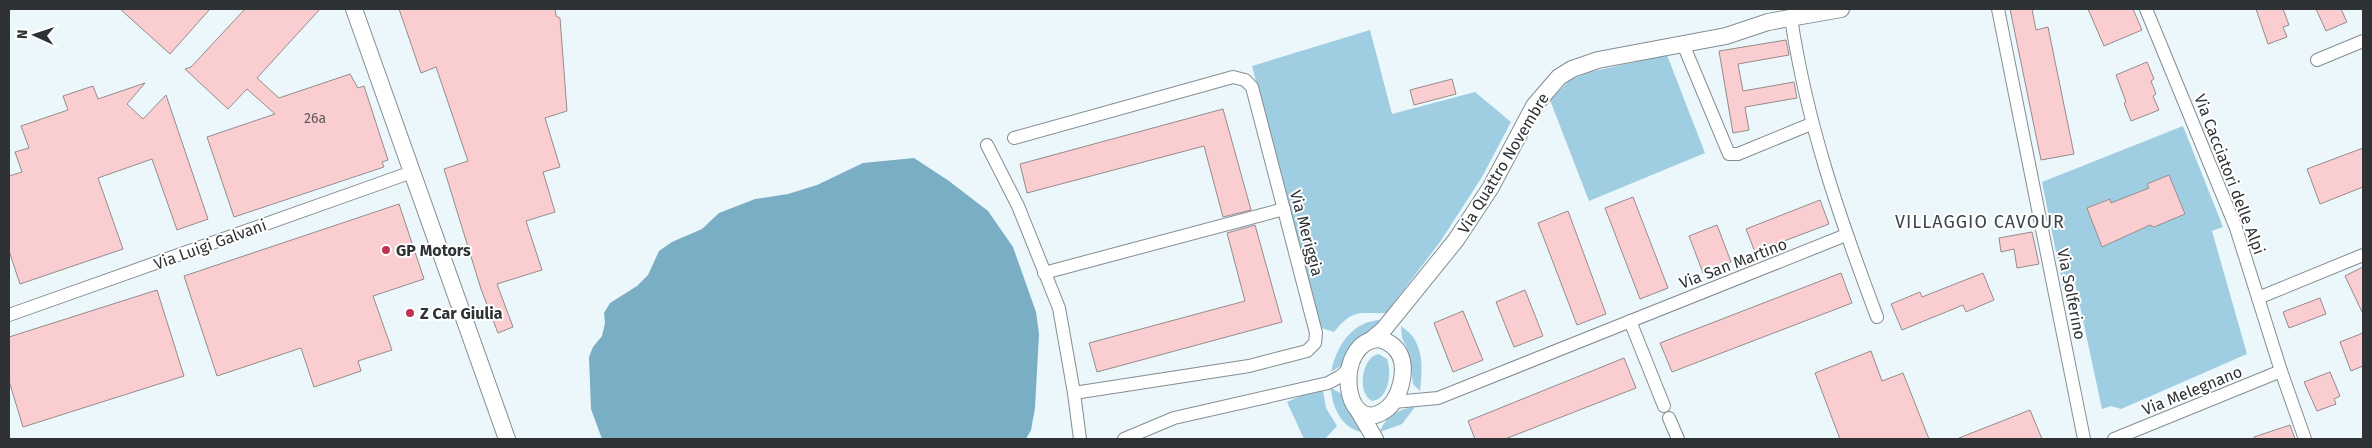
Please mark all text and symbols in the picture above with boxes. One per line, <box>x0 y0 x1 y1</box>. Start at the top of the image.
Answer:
north arrow <box>10 10 60 60</box>
text: N <box>14 29 31 39</box>
street label: Via Quattro Novembre <box>1454 90 1553 237</box>
street label: Via Cacciatori delle Alpi <box>2190 91 2269 257</box>
house number: 26a <box>304 110 326 127</box>
street label: Via Meriggia <box>1286 188 1327 278</box>
district label: VILLAGGIO CAVOUR <box>1895 211 2065 233</box>
street label: Via Luigi Galvani <box>151 215 269 274</box>
street label: Via San Martino <box>1677 234 1790 293</box>
place label: GP Motors <box>396 241 471 260</box>
marker: GP Motors <box>380 244 392 256</box>
street label: Via Solferino <box>2053 247 2090 341</box>
place label: Z Car Giulia <box>420 304 503 323</box>
marker: Z Car Giulia <box>404 307 416 319</box>
street label: Via Melegnano <box>2140 362 2245 419</box>

